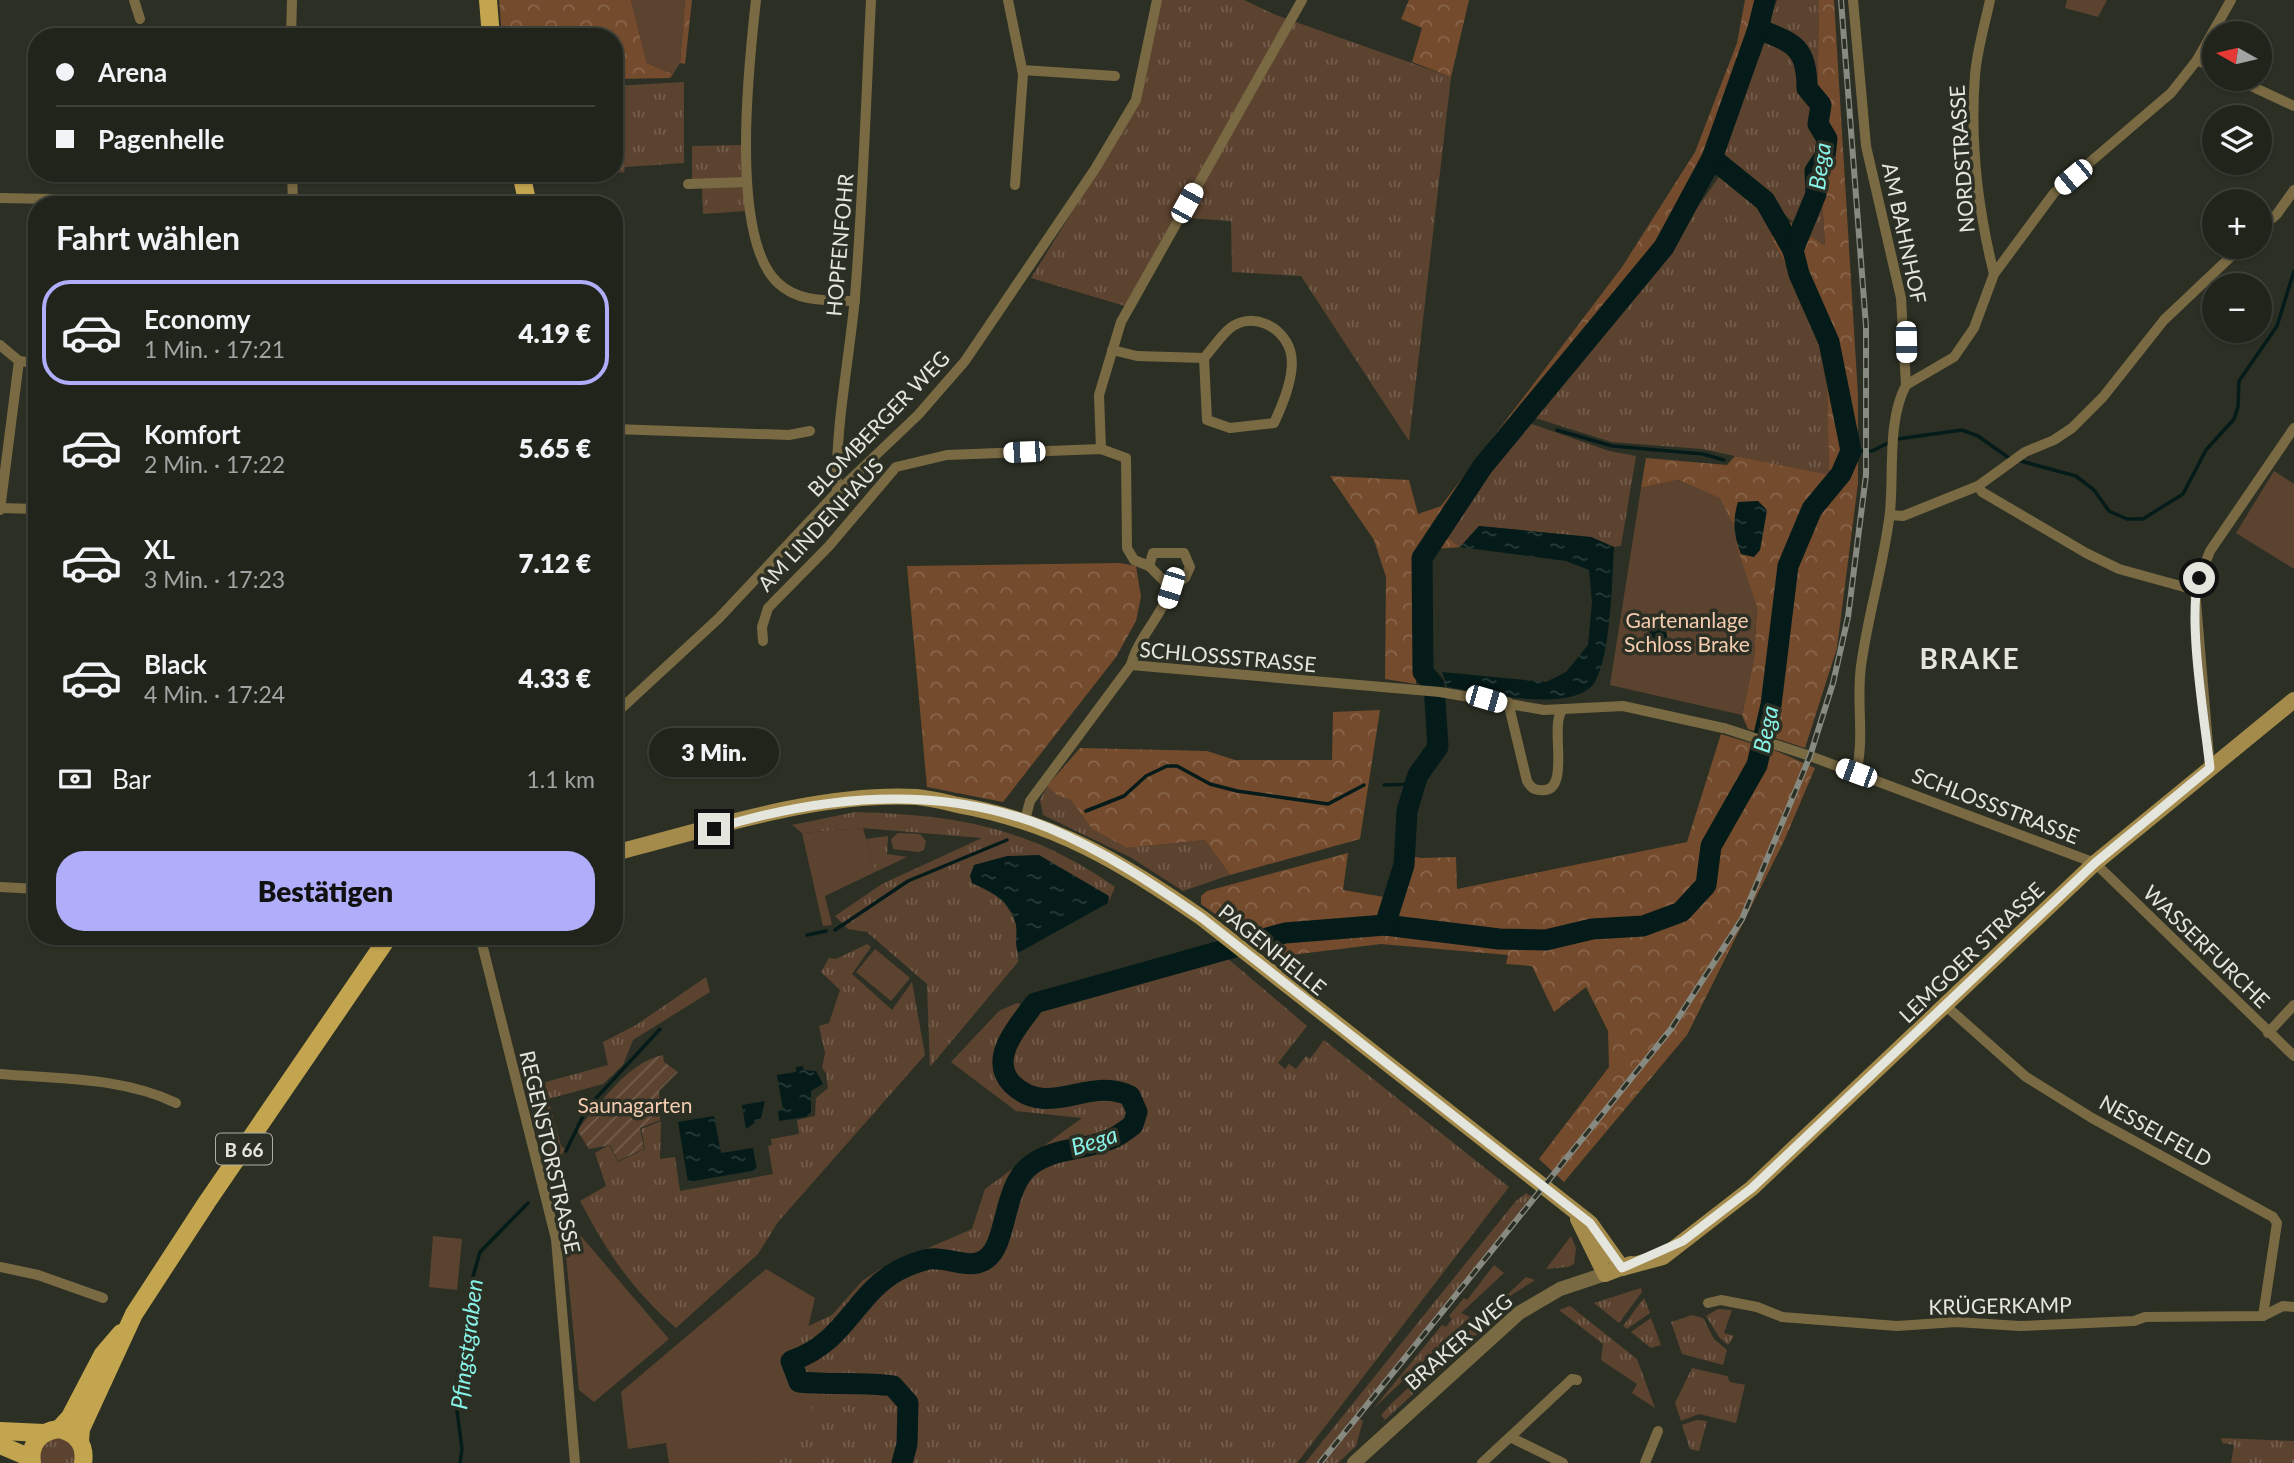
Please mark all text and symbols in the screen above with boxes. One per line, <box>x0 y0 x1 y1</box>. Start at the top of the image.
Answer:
north arrow <box>2202 21 2272 91</box>
map controls <box>2202 21 2272 343</box>
text: Arena <box>98 56 167 88</box>
street label: NORDSTRASSE <box>1943 84 1979 234</box>
button: layers <box>2202 105 2272 175</box>
text: Pagenhelle <box>98 123 224 155</box>
water label: Bega <box>1802 141 1836 191</box>
car <box>2051 155 2096 199</box>
street label: AM BAHNHOF <box>1878 160 1932 306</box>
street label: HOPFENFOHR <box>820 172 858 317</box>
car <box>1168 180 1207 226</box>
button: + <box>2202 189 2272 259</box>
text: Fahrt wählen <box>56 218 240 257</box>
button: − <box>2202 273 2272 343</box>
icon: car <box>60 301 123 364</box>
text: Economy <box>144 303 250 335</box>
text: 4.19 € <box>518 317 591 349</box>
car <box>1896 321 1917 363</box>
text: 1 Min. · 17:21 <box>144 335 285 363</box>
street label: BLOMBERGER WEG <box>802 345 954 501</box>
icon: car <box>60 416 123 479</box>
text: Komfort <box>144 418 241 450</box>
text: 5.65 € <box>518 432 591 464</box>
car <box>1003 441 1046 463</box>
text: 2 Min. · 17:22 <box>144 450 285 478</box>
street label: AM LINDENHAUS <box>752 452 888 596</box>
icon: car <box>60 531 123 594</box>
text: XL <box>144 533 175 565</box>
text: 7.12 € <box>518 547 591 579</box>
route start <box>2183 562 2215 594</box>
text: 3 Min. · 17:23 <box>144 565 285 593</box>
car <box>1155 565 1188 611</box>
park label: Gartenanlage Schloss Brake <box>1624 607 1750 656</box>
street label: SCHLOSSSTRASSE <box>1139 636 1317 676</box>
district label: BRAKE <box>1919 641 2021 675</box>
icon: car <box>60 646 123 709</box>
text: Black <box>144 648 207 680</box>
text: 4.33 € <box>518 662 591 694</box>
text: 4 Min. · 17:24 <box>144 680 285 708</box>
car <box>1463 683 1510 715</box>
water label: Bega <box>1746 703 1784 755</box>
callout: 3 Min. <box>649 728 779 776</box>
text: 3 Min. <box>681 738 747 766</box>
car <box>1833 756 1880 790</box>
icon: cash <box>56 760 94 798</box>
street label: SCHLOSSSTRASSE <box>1909 762 2083 848</box>
text: Bar <box>112 763 151 795</box>
text: 1.1 km <box>526 765 595 793</box>
route end <box>698 813 730 845</box>
button: Bestätigen <box>56 851 595 931</box>
street label: LEMGOER STRASSE <box>1894 877 2048 1027</box>
street label: WASSERFURCHE <box>2139 879 2275 1013</box>
street label: PAGENHELLE <box>1214 898 1332 1000</box>
street label: REGENSTORSTRASSE <box>515 1048 587 1256</box>
street label: NESSELFELD <box>2095 1089 2217 1171</box>
park label: Saunagarten <box>578 1092 692 1117</box>
water label: Bega <box>1067 1119 1121 1161</box>
road number: B 66 <box>216 1134 272 1164</box>
water label: Pfingstgraben <box>444 1277 488 1411</box>
street label: BRAKER WEG <box>1399 1288 1517 1394</box>
street label: KRÜGERKAMP <box>1928 1291 2072 1319</box>

